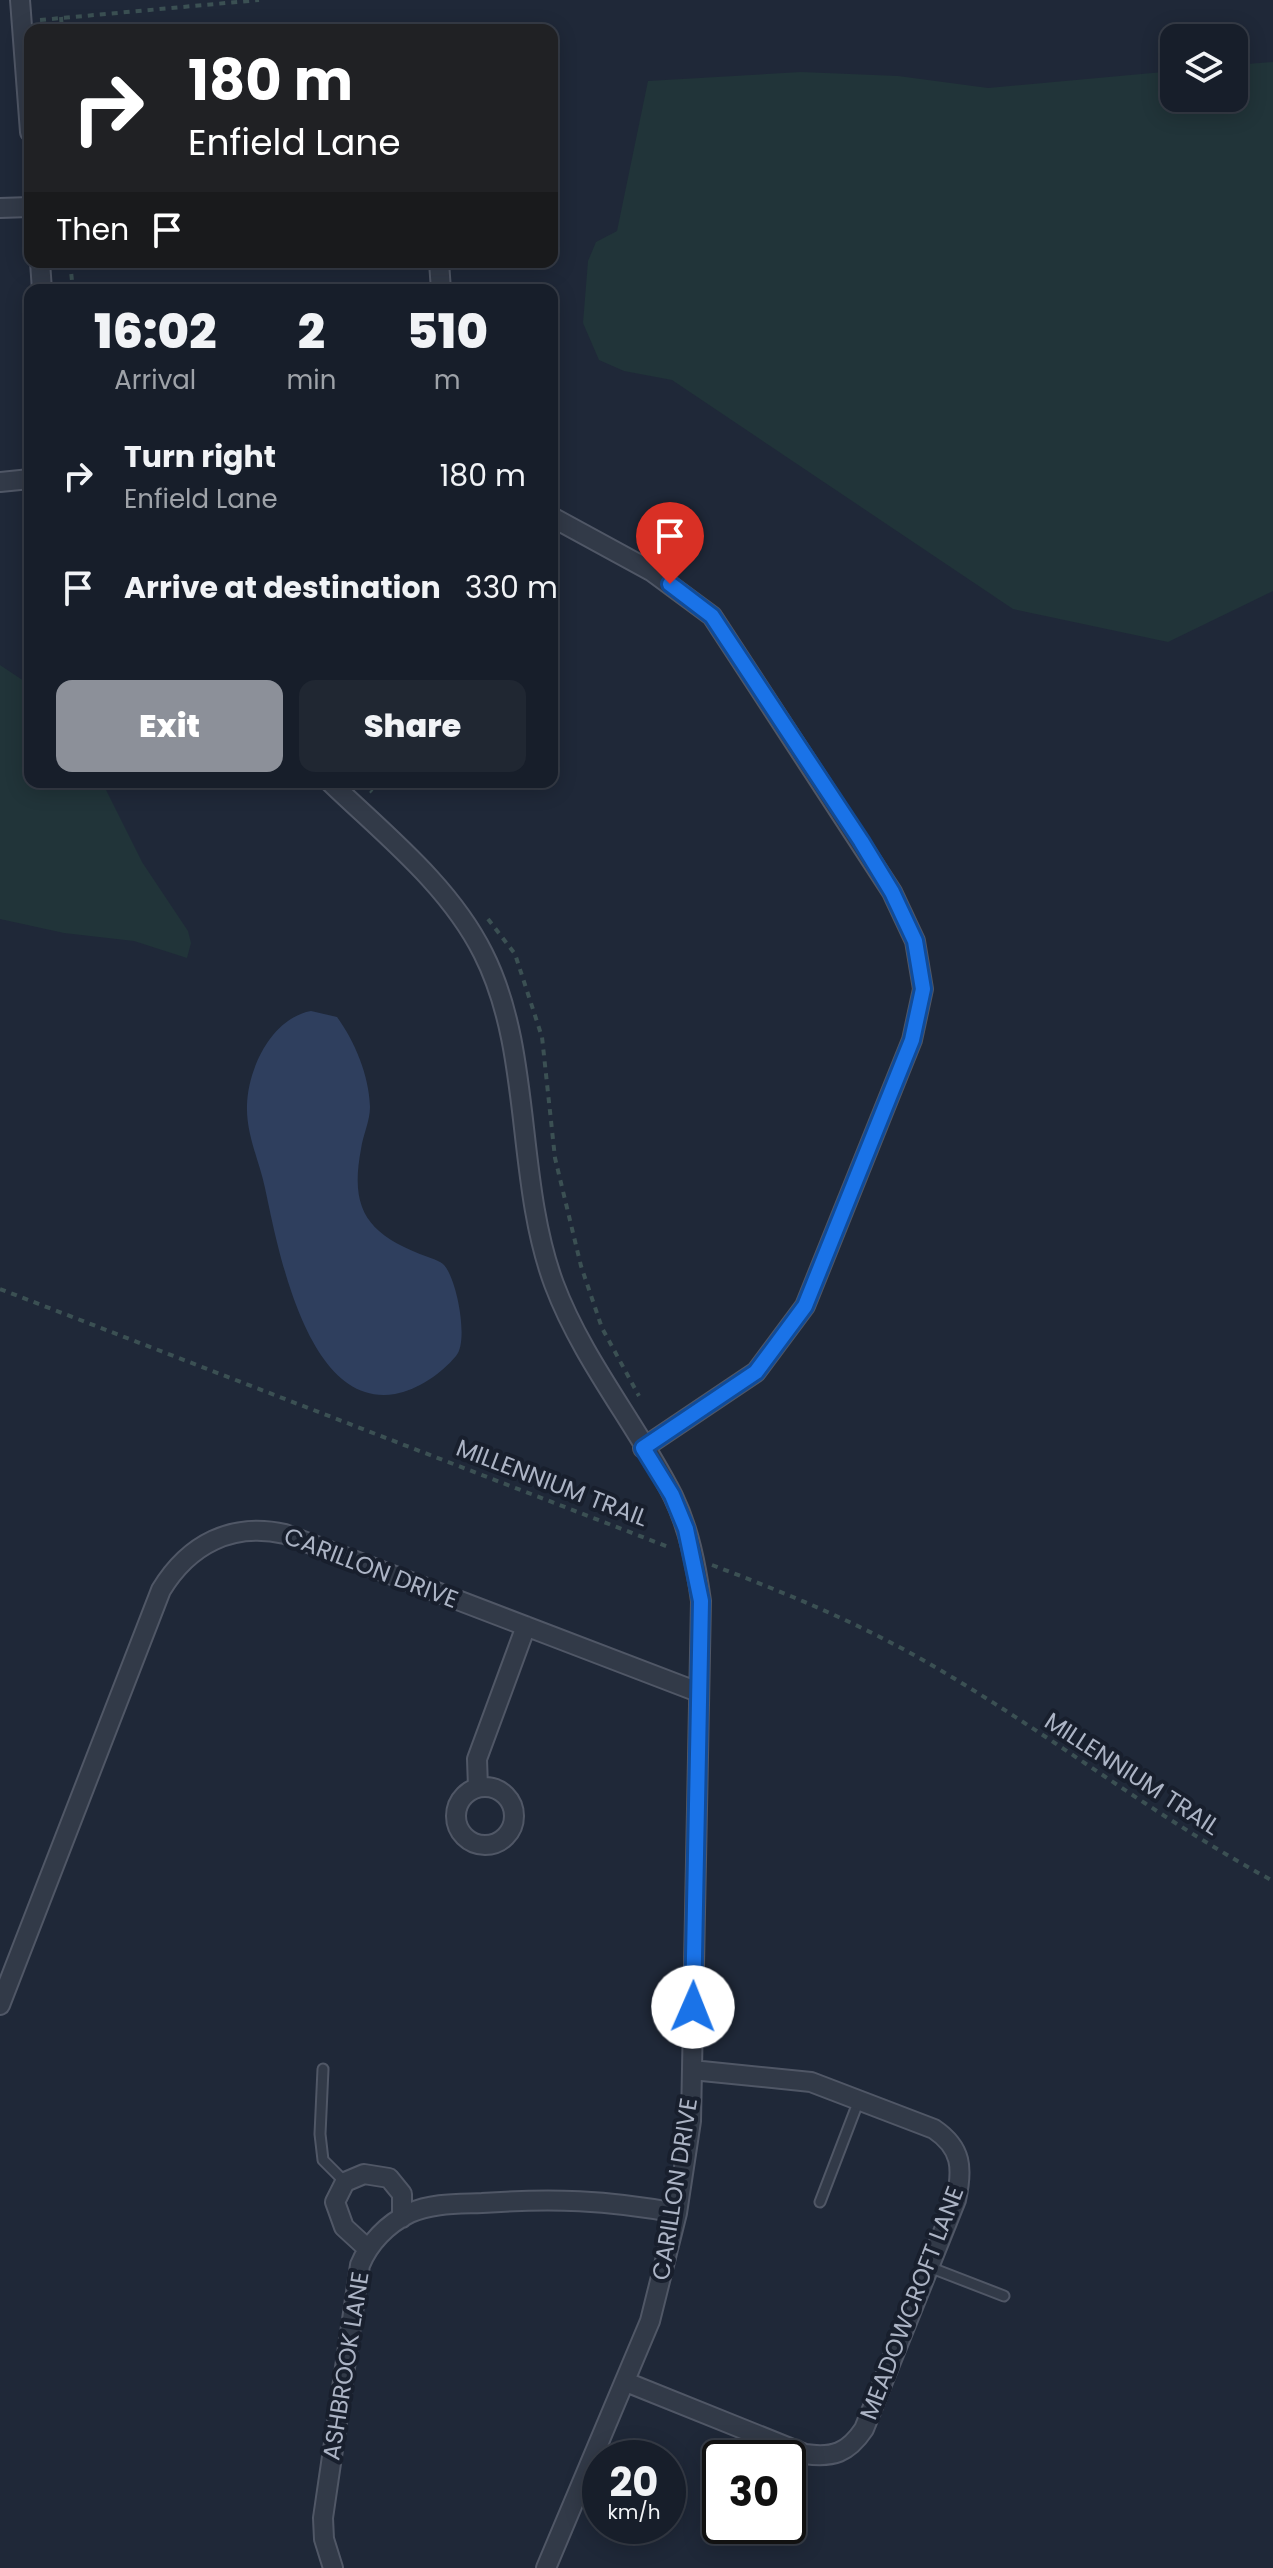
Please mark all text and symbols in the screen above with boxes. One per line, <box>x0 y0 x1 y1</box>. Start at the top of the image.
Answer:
map controls <box>1160 24 1248 112</box>
button: layers <box>1160 24 1248 112</box>
text: 180 m <box>188 41 353 120</box>
icon: right <box>56 56 160 160</box>
text: Enfield Lane <box>188 117 401 168</box>
text: Then <box>56 208 129 251</box>
icon: arrive <box>145 208 189 252</box>
text: 16:02 <box>94 298 216 365</box>
text: 2 <box>298 298 325 365</box>
text: 510 <box>406 298 488 365</box>
text: Arrival <box>114 362 196 398</box>
text: min <box>287 362 336 398</box>
text: m <box>434 362 461 398</box>
text: Turn right <box>124 435 276 478</box>
icon: right <box>56 454 100 498</box>
text: 180 m <box>440 454 526 497</box>
text: Enfield Lane <box>124 481 278 517</box>
pin <box>636 502 704 584</box>
icon: arrive <box>648 514 692 558</box>
icon: arrive <box>56 566 100 610</box>
text: Arrive at destination <box>124 566 441 609</box>
text: 330 m <box>465 566 558 609</box>
button: Exit <box>56 680 283 772</box>
button: Share <box>299 680 526 772</box>
street label: MILLENNIUM TRAIL <box>452 1431 653 1534</box>
street label: CARILLON DRIVE <box>279 1519 463 1616</box>
street label: MILLENNIUM TRAIL <box>1038 1705 1226 1843</box>
position arrow <box>651 1965 735 2049</box>
street label: CARILLON DRIVE <box>644 2095 705 2282</box>
street label: MEADOWCROFT LANE <box>852 2181 971 2424</box>
street label: ASHBROOK LANE <box>314 2269 377 2463</box>
speed limit sign: 30 <box>702 2440 806 2544</box>
text: 20 <box>610 2454 658 2510</box>
text: km/h <box>607 2498 661 2526</box>

